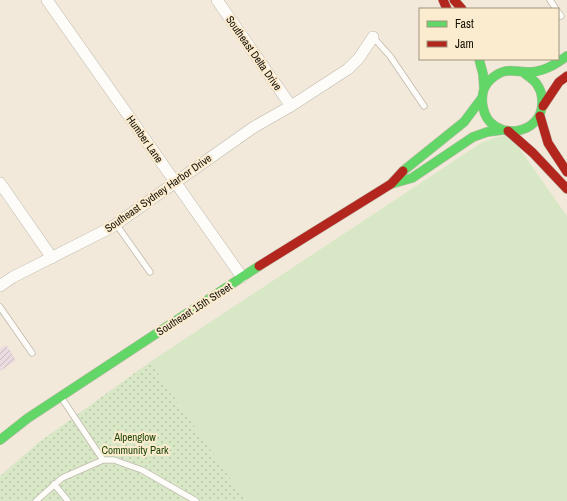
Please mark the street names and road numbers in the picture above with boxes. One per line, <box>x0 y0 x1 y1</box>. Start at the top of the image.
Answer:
street label: Southeast Delta Drive <box>223 13 285 93</box>
street label: Humber Lane <box>124 113 166 165</box>
street label: Southeast Sydney Harbor Drive <box>102 151 214 235</box>
street label: Southeast 15th Street <box>154 279 235 339</box>

